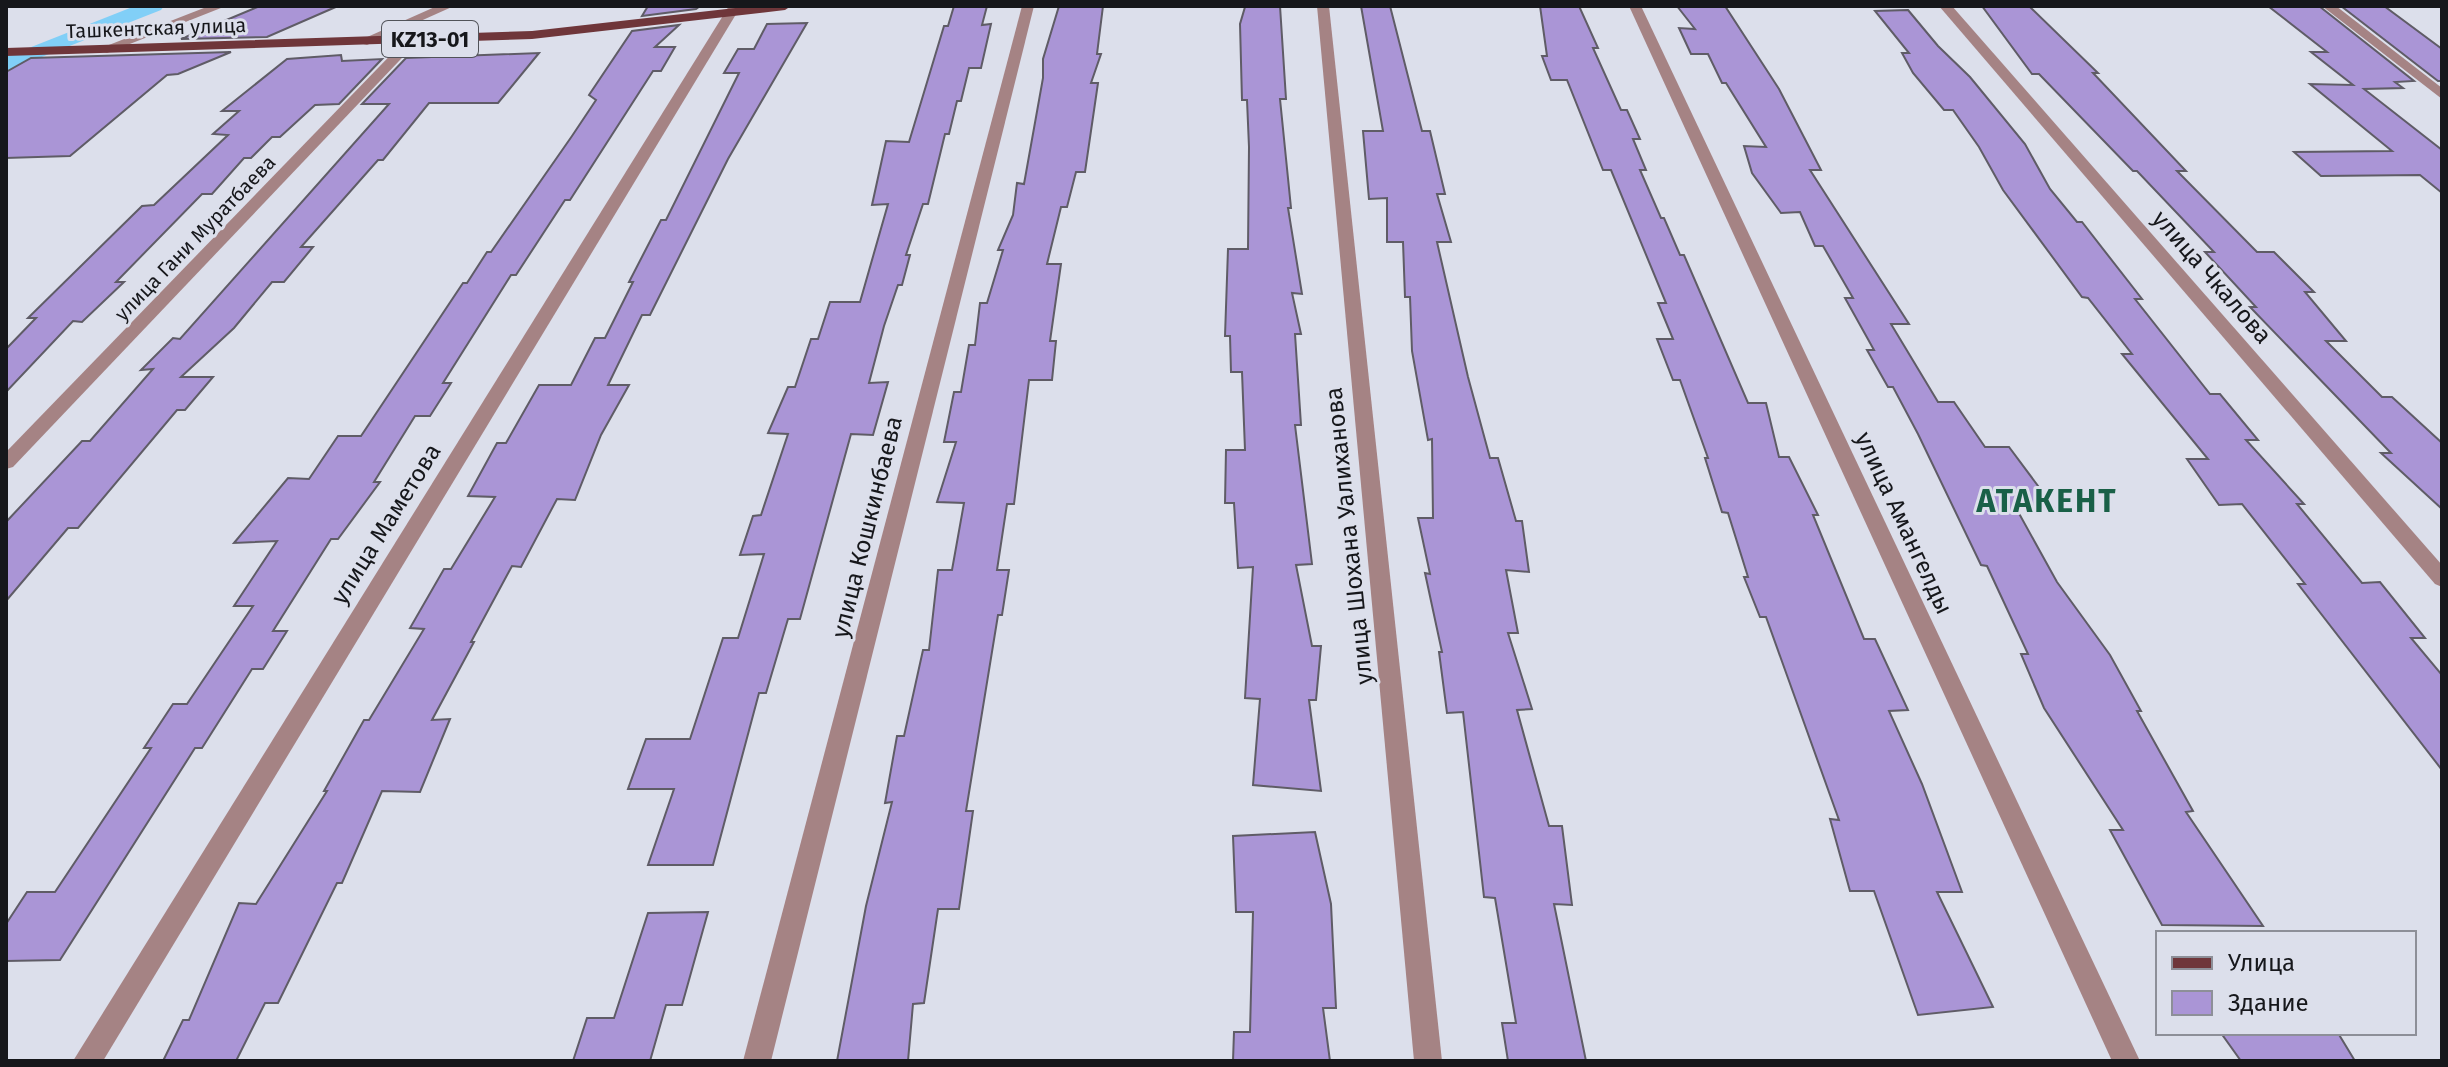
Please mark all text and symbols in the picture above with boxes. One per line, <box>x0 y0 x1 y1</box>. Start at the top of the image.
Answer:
street label: Ташкентская улица <box>66 13 246 43</box>
road number: KZ13-01 <box>382 21 478 57</box>
street label: улица Гани Муратбаева <box>110 150 280 326</box>
street label: улица Чкалова <box>2147 205 2277 349</box>
street label: улица Шохана Уалиханова <box>1319 386 1379 686</box>
street label: улица Кошкинбаева <box>826 413 908 641</box>
street label: улица Амангелды <box>1850 427 1958 619</box>
street label: улица Маметова <box>325 439 447 609</box>
district label: АТАКЕНТ <box>1975 482 2118 520</box>
legend <box>2156 931 2416 1035</box>
text: Улица <box>2228 949 2295 977</box>
text: Здание <box>2228 989 2309 1017</box>

